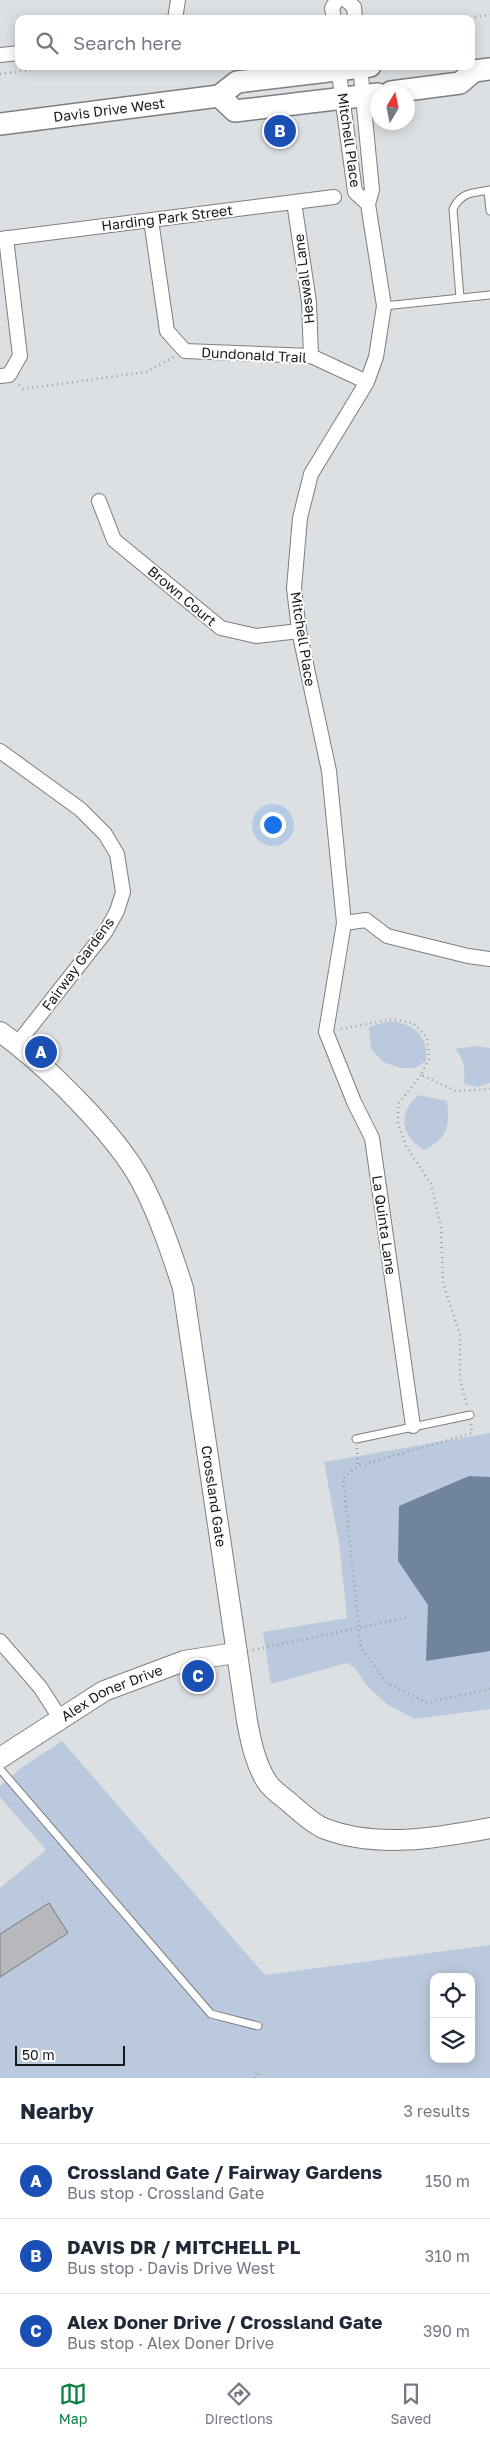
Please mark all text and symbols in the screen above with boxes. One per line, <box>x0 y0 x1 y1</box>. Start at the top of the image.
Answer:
search box <box>15 15 475 70</box>
icon: search <box>33 29 61 57</box>
text: Search here <box>73 31 182 54</box>
north arrow <box>370 85 415 130</box>
street label: Mitchell Place <box>334 91 365 188</box>
street label: Davis Drive West <box>52 94 166 125</box>
pin: B <box>264 112 296 150</box>
street label: Harding Park Street <box>100 201 234 234</box>
street label: Heswall Lane <box>290 233 317 325</box>
street label: Dundonald Trail <box>201 343 307 366</box>
street label: Brown Court <box>145 562 220 629</box>
street label: Mitchell Place <box>288 590 319 687</box>
your location <box>260 812 286 838</box>
street label: Fairway Gardens <box>38 914 117 1014</box>
pin: A <box>25 1033 57 1071</box>
street label: La Quinta Lane <box>369 1174 400 1276</box>
street label: Crossland Gate <box>198 1444 230 1548</box>
pin: C <box>182 1657 214 1695</box>
street label: Alex Doner Drive <box>58 1661 165 1724</box>
map controls <box>430 1973 475 2063</box>
button: locate <box>430 1973 475 2018</box>
button: layers <box>430 2018 475 2063</box>
scale bar <box>15 2043 125 2066</box>
text: 50 m <box>22 2046 55 2063</box>
text: Nearby <box>20 2098 94 2124</box>
text: 3 results <box>403 2101 470 2121</box>
text: Crossland Gate / Fairway Gardens <box>67 2160 382 2183</box>
text: A <box>30 2171 42 2191</box>
text: 150 m <box>425 2171 470 2191</box>
text: Bus stop · Crossland Gate <box>67 2183 264 2203</box>
text: DAVIS DR / MITCHELL PL <box>67 2235 300 2258</box>
text: B <box>30 2246 42 2266</box>
text: 310 m <box>425 2246 470 2266</box>
text: Bus stop · Davis Drive West <box>67 2258 275 2278</box>
text: Alex Doner Drive / Crossland Gate <box>67 2310 382 2333</box>
text: C <box>30 2321 42 2341</box>
text: 390 m <box>423 2321 470 2341</box>
text: Bus stop · Alex Doner Drive <box>67 2333 274 2353</box>
tab: Map <box>59 2380 87 2427</box>
tab: Directions <box>205 2380 273 2427</box>
tab: Saved <box>390 2380 431 2427</box>

